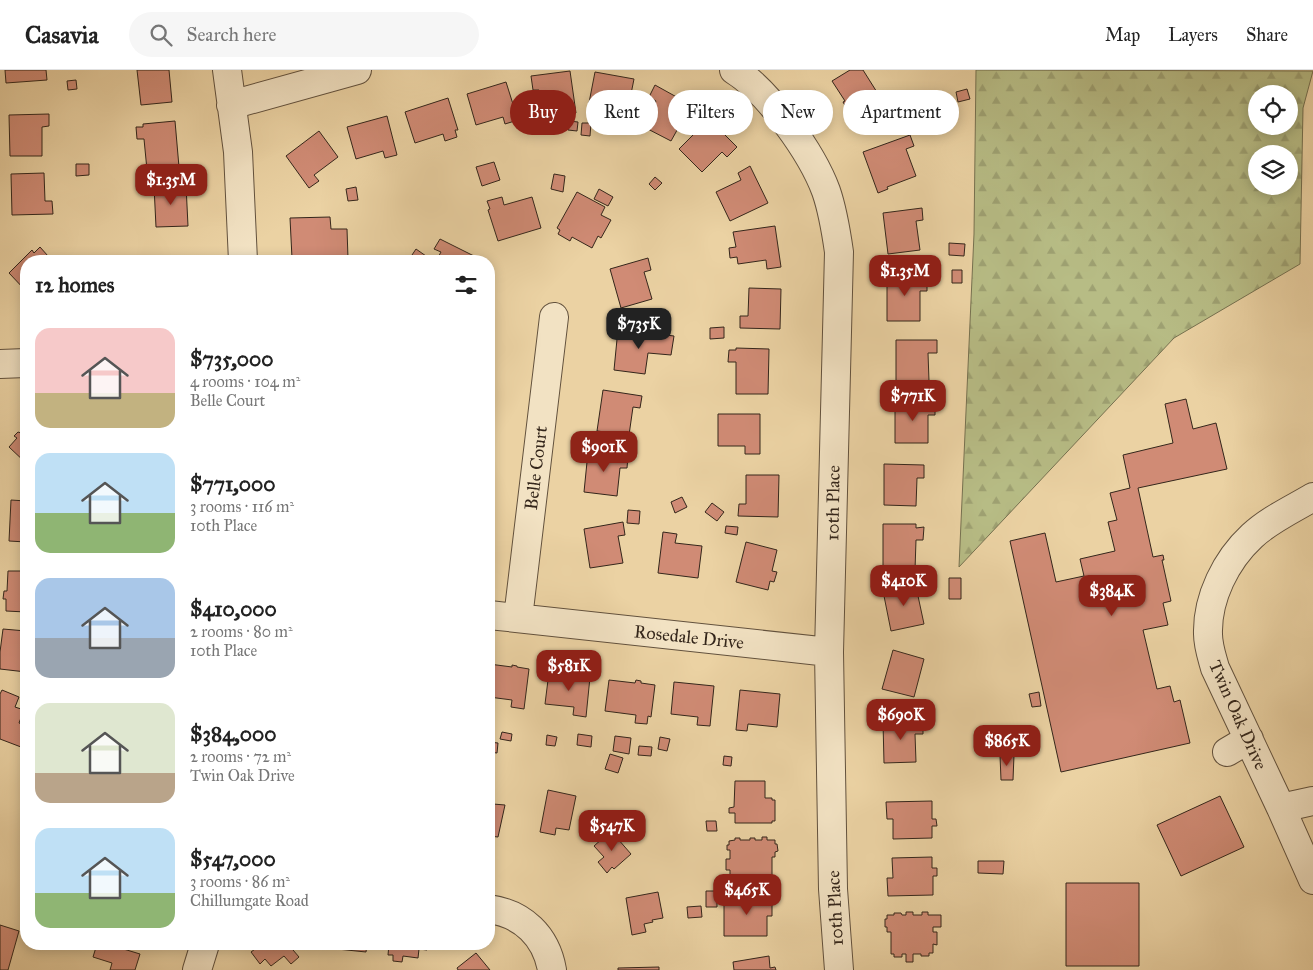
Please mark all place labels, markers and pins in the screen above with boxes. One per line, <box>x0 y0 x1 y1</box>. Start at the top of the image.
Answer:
pin: $1.35M <box>130 164 212 206</box>
pin: $1.35M <box>864 254 946 297</box>
pin: $735K <box>604 308 674 350</box>
pin: $771K <box>878 380 948 422</box>
pin: $901K <box>569 430 639 473</box>
pin: $410K <box>869 564 939 607</box>
pin: $384K <box>1077 574 1147 617</box>
pin: $581K <box>534 650 604 692</box>
pin: $690K <box>866 698 936 741</box>
pin: $865K <box>972 724 1042 767</box>
pin: $547K <box>577 810 647 852</box>
pin: $465K <box>712 874 782 916</box>

